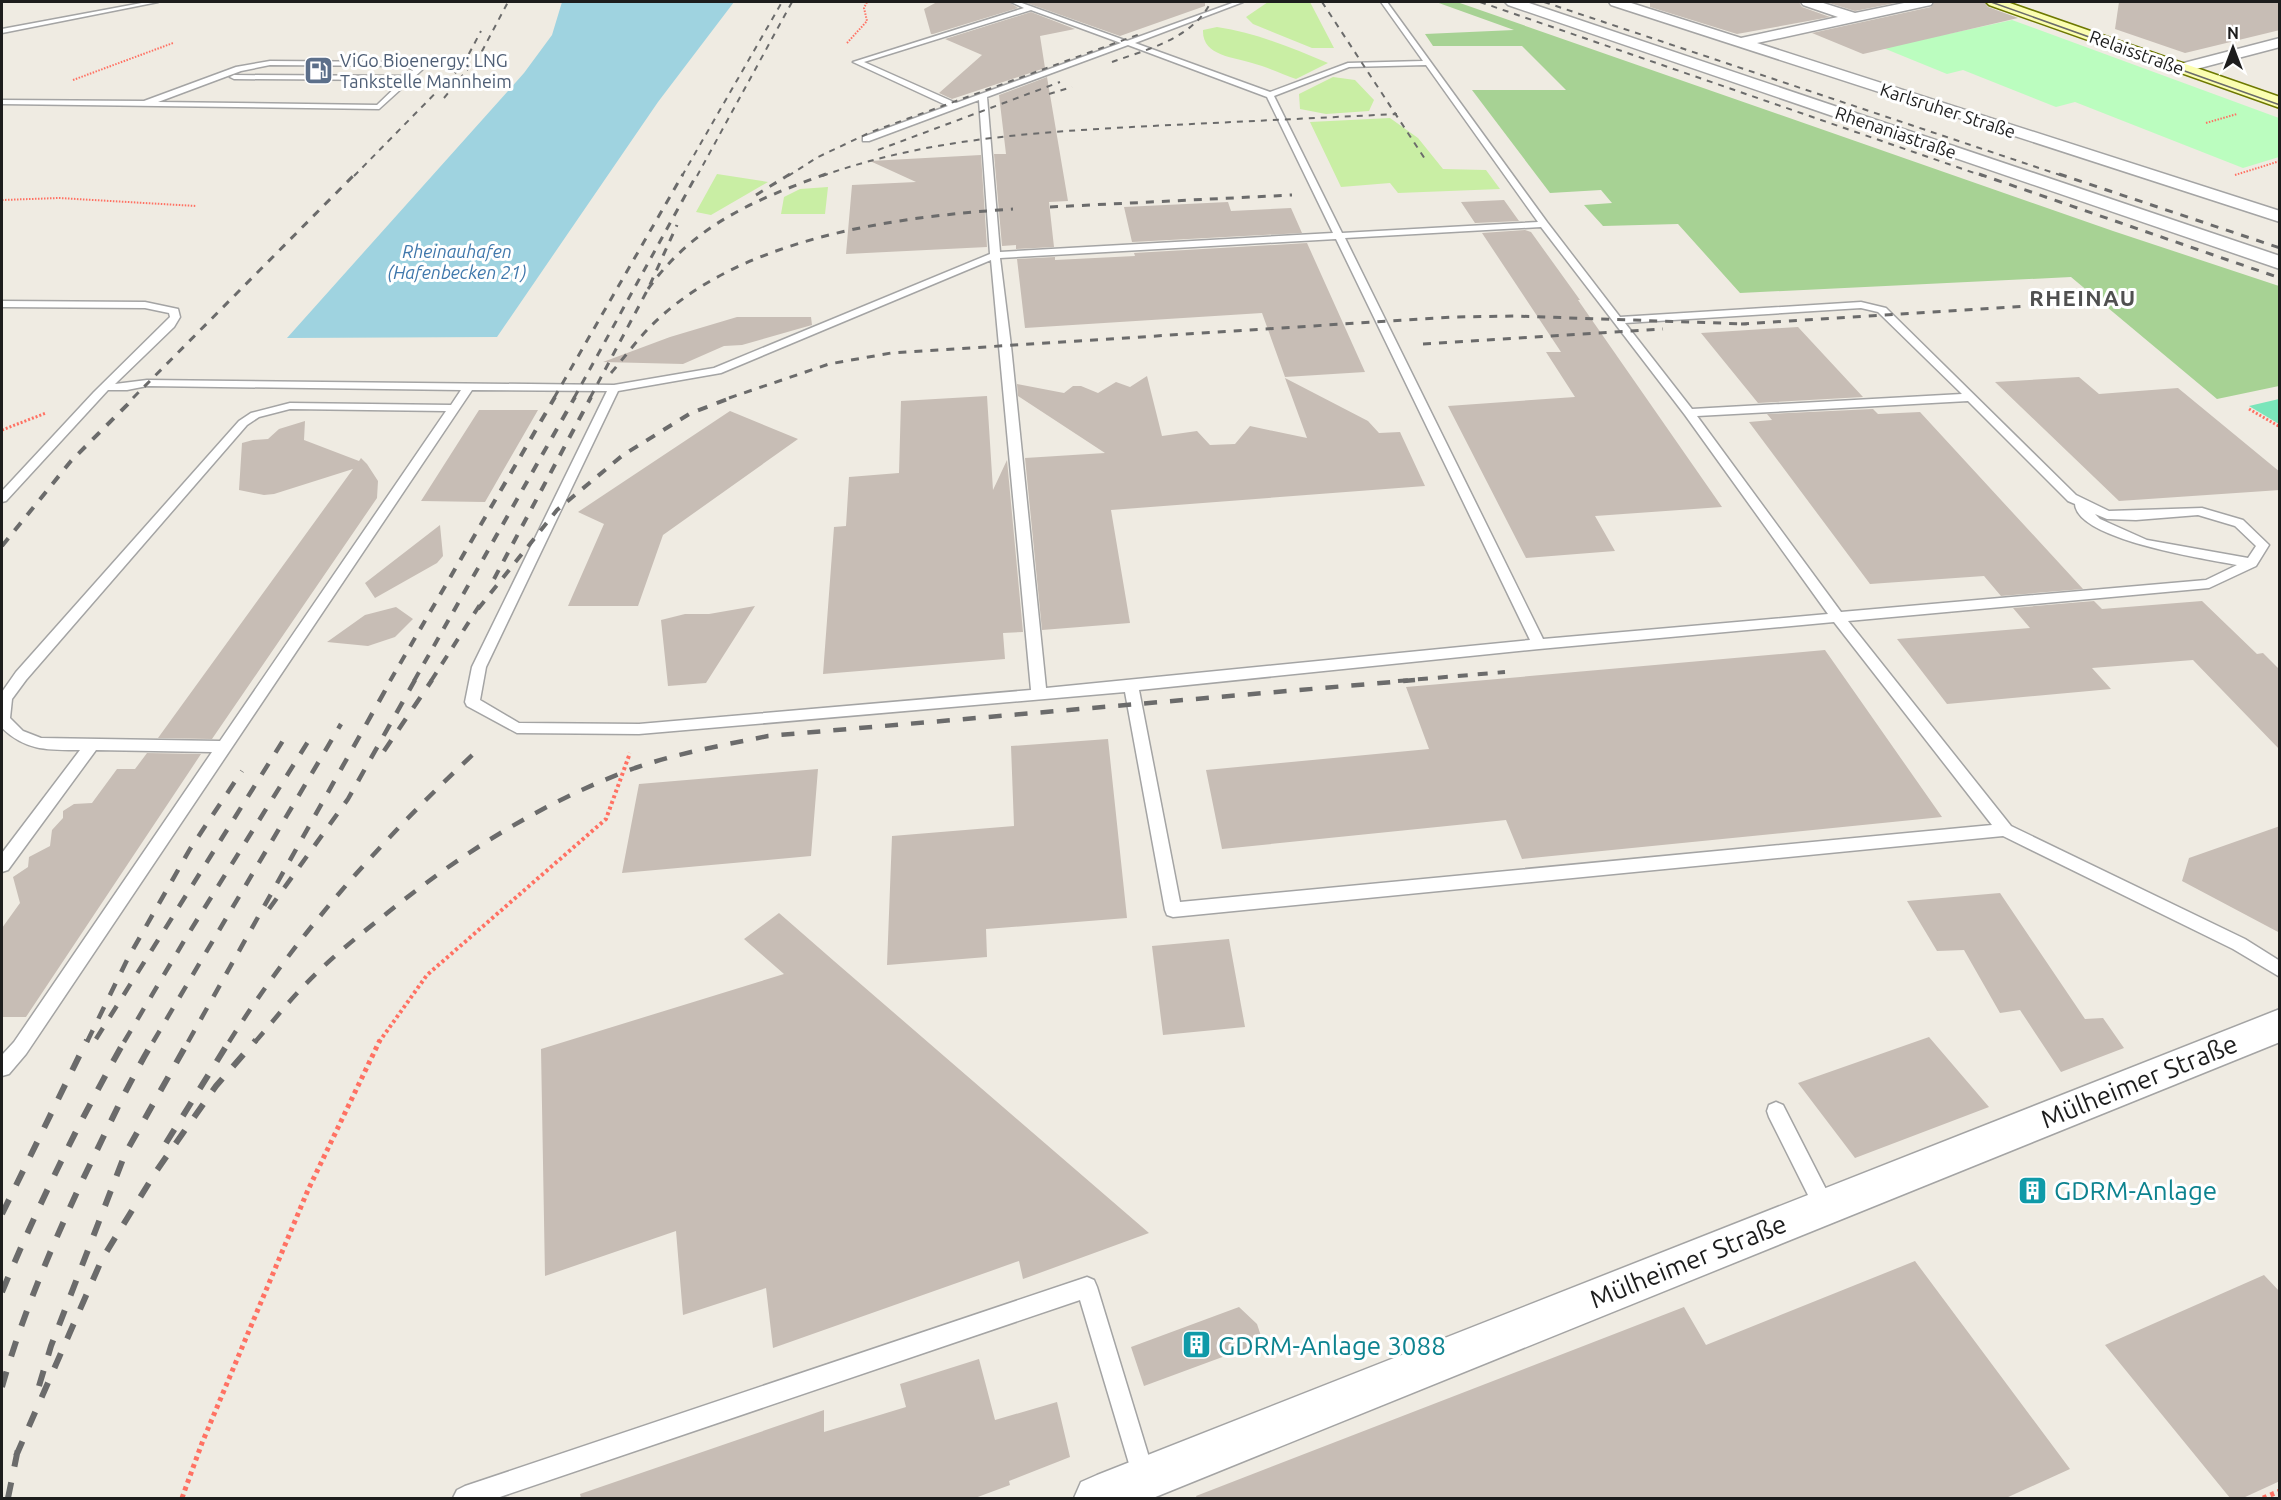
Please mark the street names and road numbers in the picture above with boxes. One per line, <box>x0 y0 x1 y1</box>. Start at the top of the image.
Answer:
street label: Relaisstraße <box>2087 26 2187 78</box>
street label: Karlsruher Straße <box>1878 79 2018 141</box>
street label: Rhenaniastraße <box>1833 102 1959 162</box>
street label: Mülheimer Straße <box>2036 1028 2242 1134</box>
street label: Mülheimer Straße <box>1585 1208 1791 1314</box>

